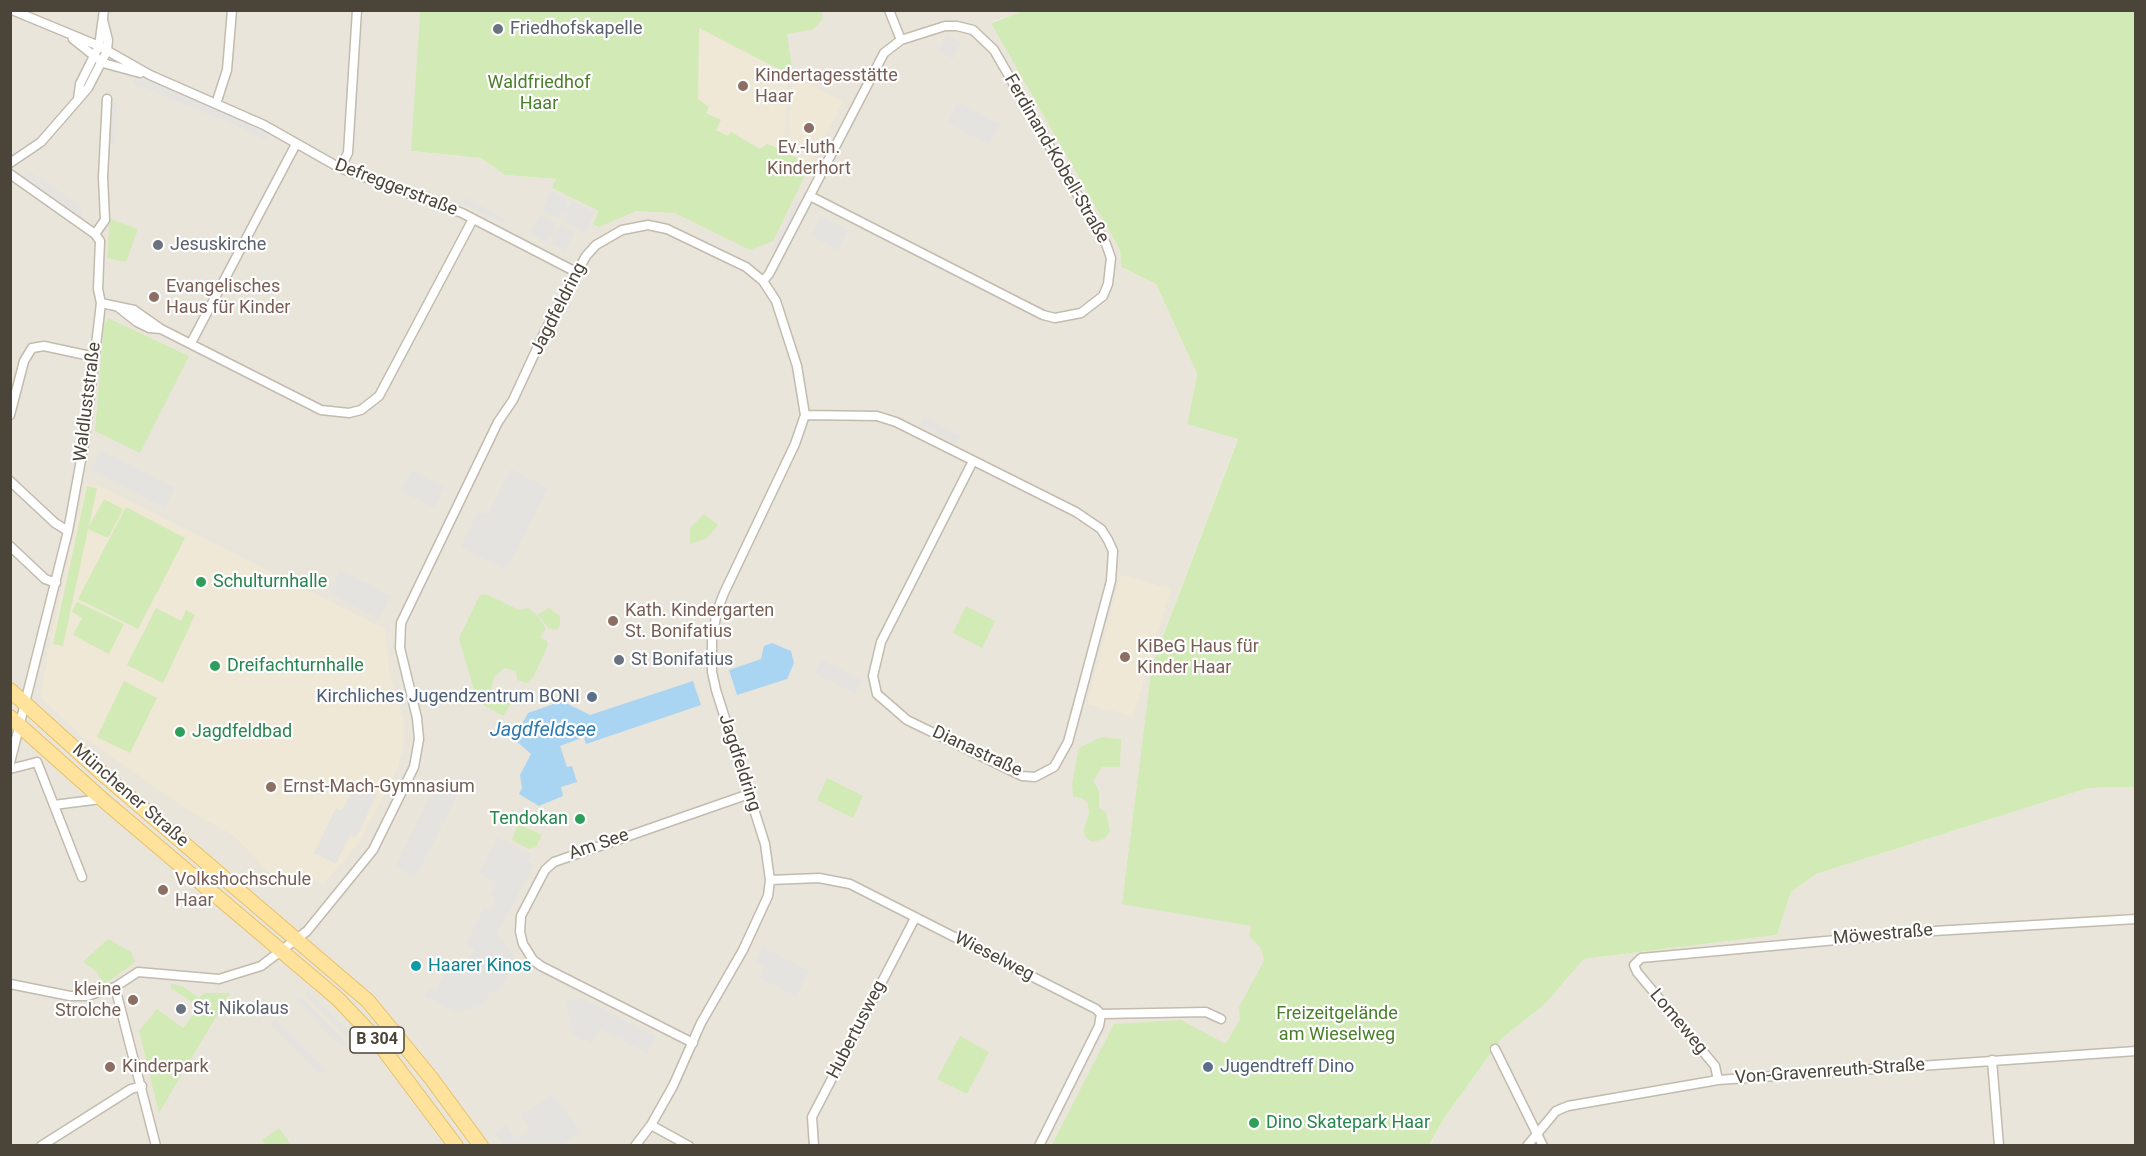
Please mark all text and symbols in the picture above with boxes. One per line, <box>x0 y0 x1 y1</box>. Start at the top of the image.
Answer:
place label: Friedhofskapelle <box>510 18 642 40</box>
marker: Friedhofskapelle <box>491 22 505 36</box>
place label: Kindertagesstätte Haar <box>755 65 898 107</box>
street label: Ferdinand-Kobell-Straße <box>999 71 1113 247</box>
park label: Waldfriedhof Haar <box>488 72 590 115</box>
marker: Kindertagesstätte Haar <box>736 79 750 93</box>
marker: Ev.-luth. Kinderhort <box>802 121 816 135</box>
place label: Ev.-luth. Kinderhort <box>767 137 851 180</box>
street label: Defreggerstraße <box>331 155 461 221</box>
place label: Jesuskirche <box>170 234 266 256</box>
marker: Jesuskirche <box>151 238 165 252</box>
street label: Jagdfeldring <box>527 259 591 359</box>
place label: Evangelisches Haus für Kinder <box>166 276 290 318</box>
marker: Evangelisches Haus für Kinder <box>147 290 161 304</box>
street label: Waldluststraße <box>70 341 106 463</box>
place label: Schulturnhalle <box>213 571 327 593</box>
marker: Schulturnhalle <box>194 575 208 589</box>
place label: Kath. Kindergarten St. Bonifatius <box>625 600 774 642</box>
marker: Kath. Kindergarten St. Bonifatius <box>606 614 620 628</box>
place label: KiBeG Haus für Kinder Haar <box>1137 636 1259 678</box>
place label: St Bonifatius <box>631 649 733 671</box>
marker: KiBeG Haus für Kinder Haar <box>1118 650 1132 664</box>
marker: St Bonifatius <box>612 653 626 667</box>
place label: Dreifachturnhalle <box>227 655 364 677</box>
marker: Dreifachturnhalle <box>208 659 222 673</box>
place label: Kirchliches Jugendzentrum BONI <box>316 686 580 708</box>
marker: Kirchliches Jugendzentrum BONI <box>585 690 599 704</box>
street label: Jagdfeldring <box>713 712 765 814</box>
water label: Jagdfeldsee <box>490 719 596 743</box>
place label: Jagdfeldbad <box>192 721 292 743</box>
street label: Dianastraße <box>929 722 1025 782</box>
marker: Jagdfeldbad <box>173 725 187 739</box>
street label: Münchener Straße <box>67 740 193 852</box>
place label: Ernst-Mach-Gymnasium <box>283 776 475 798</box>
marker: Ernst-Mach-Gymnasium <box>264 780 278 794</box>
place label: Tendokan <box>489 808 568 830</box>
marker: Tendokan <box>573 812 587 826</box>
street label: Am See <box>566 825 632 865</box>
place label: Volkshochschule Haar <box>175 869 311 912</box>
marker: Volkshochschule Haar <box>156 883 170 897</box>
street label: Möwestraße <box>1832 920 1934 950</box>
street label: Wieselweg <box>951 928 1037 986</box>
place label: Haarer Kinos <box>428 955 532 977</box>
marker: Haarer Kinos <box>409 959 423 973</box>
street label: Hubertusweg <box>823 977 891 1083</box>
place label: kleine Strolche <box>55 979 121 1022</box>
street label: Lomeweg <box>1645 985 1711 1059</box>
marker: kleine Strolche <box>126 993 140 1007</box>
place label: St. Nikolaus <box>193 998 289 1020</box>
marker: St. Nikolaus <box>174 1002 188 1016</box>
park label: Freizeitgelände am Wieselweg <box>1276 1003 1398 1046</box>
road number: B 304 <box>350 1027 404 1053</box>
street label: Von-Gravenreuth-Straße <box>1734 1055 1926 1089</box>
place label: Kinderpark <box>122 1056 209 1078</box>
place label: Jugendtreff Dino <box>1220 1056 1354 1078</box>
marker: Kinderpark <box>103 1060 117 1074</box>
marker: Jugendtreff Dino <box>1201 1060 1215 1074</box>
place label: Dino Skatepark Haar <box>1266 1112 1430 1134</box>
marker: Dino Skatepark Haar <box>1247 1116 1261 1130</box>

